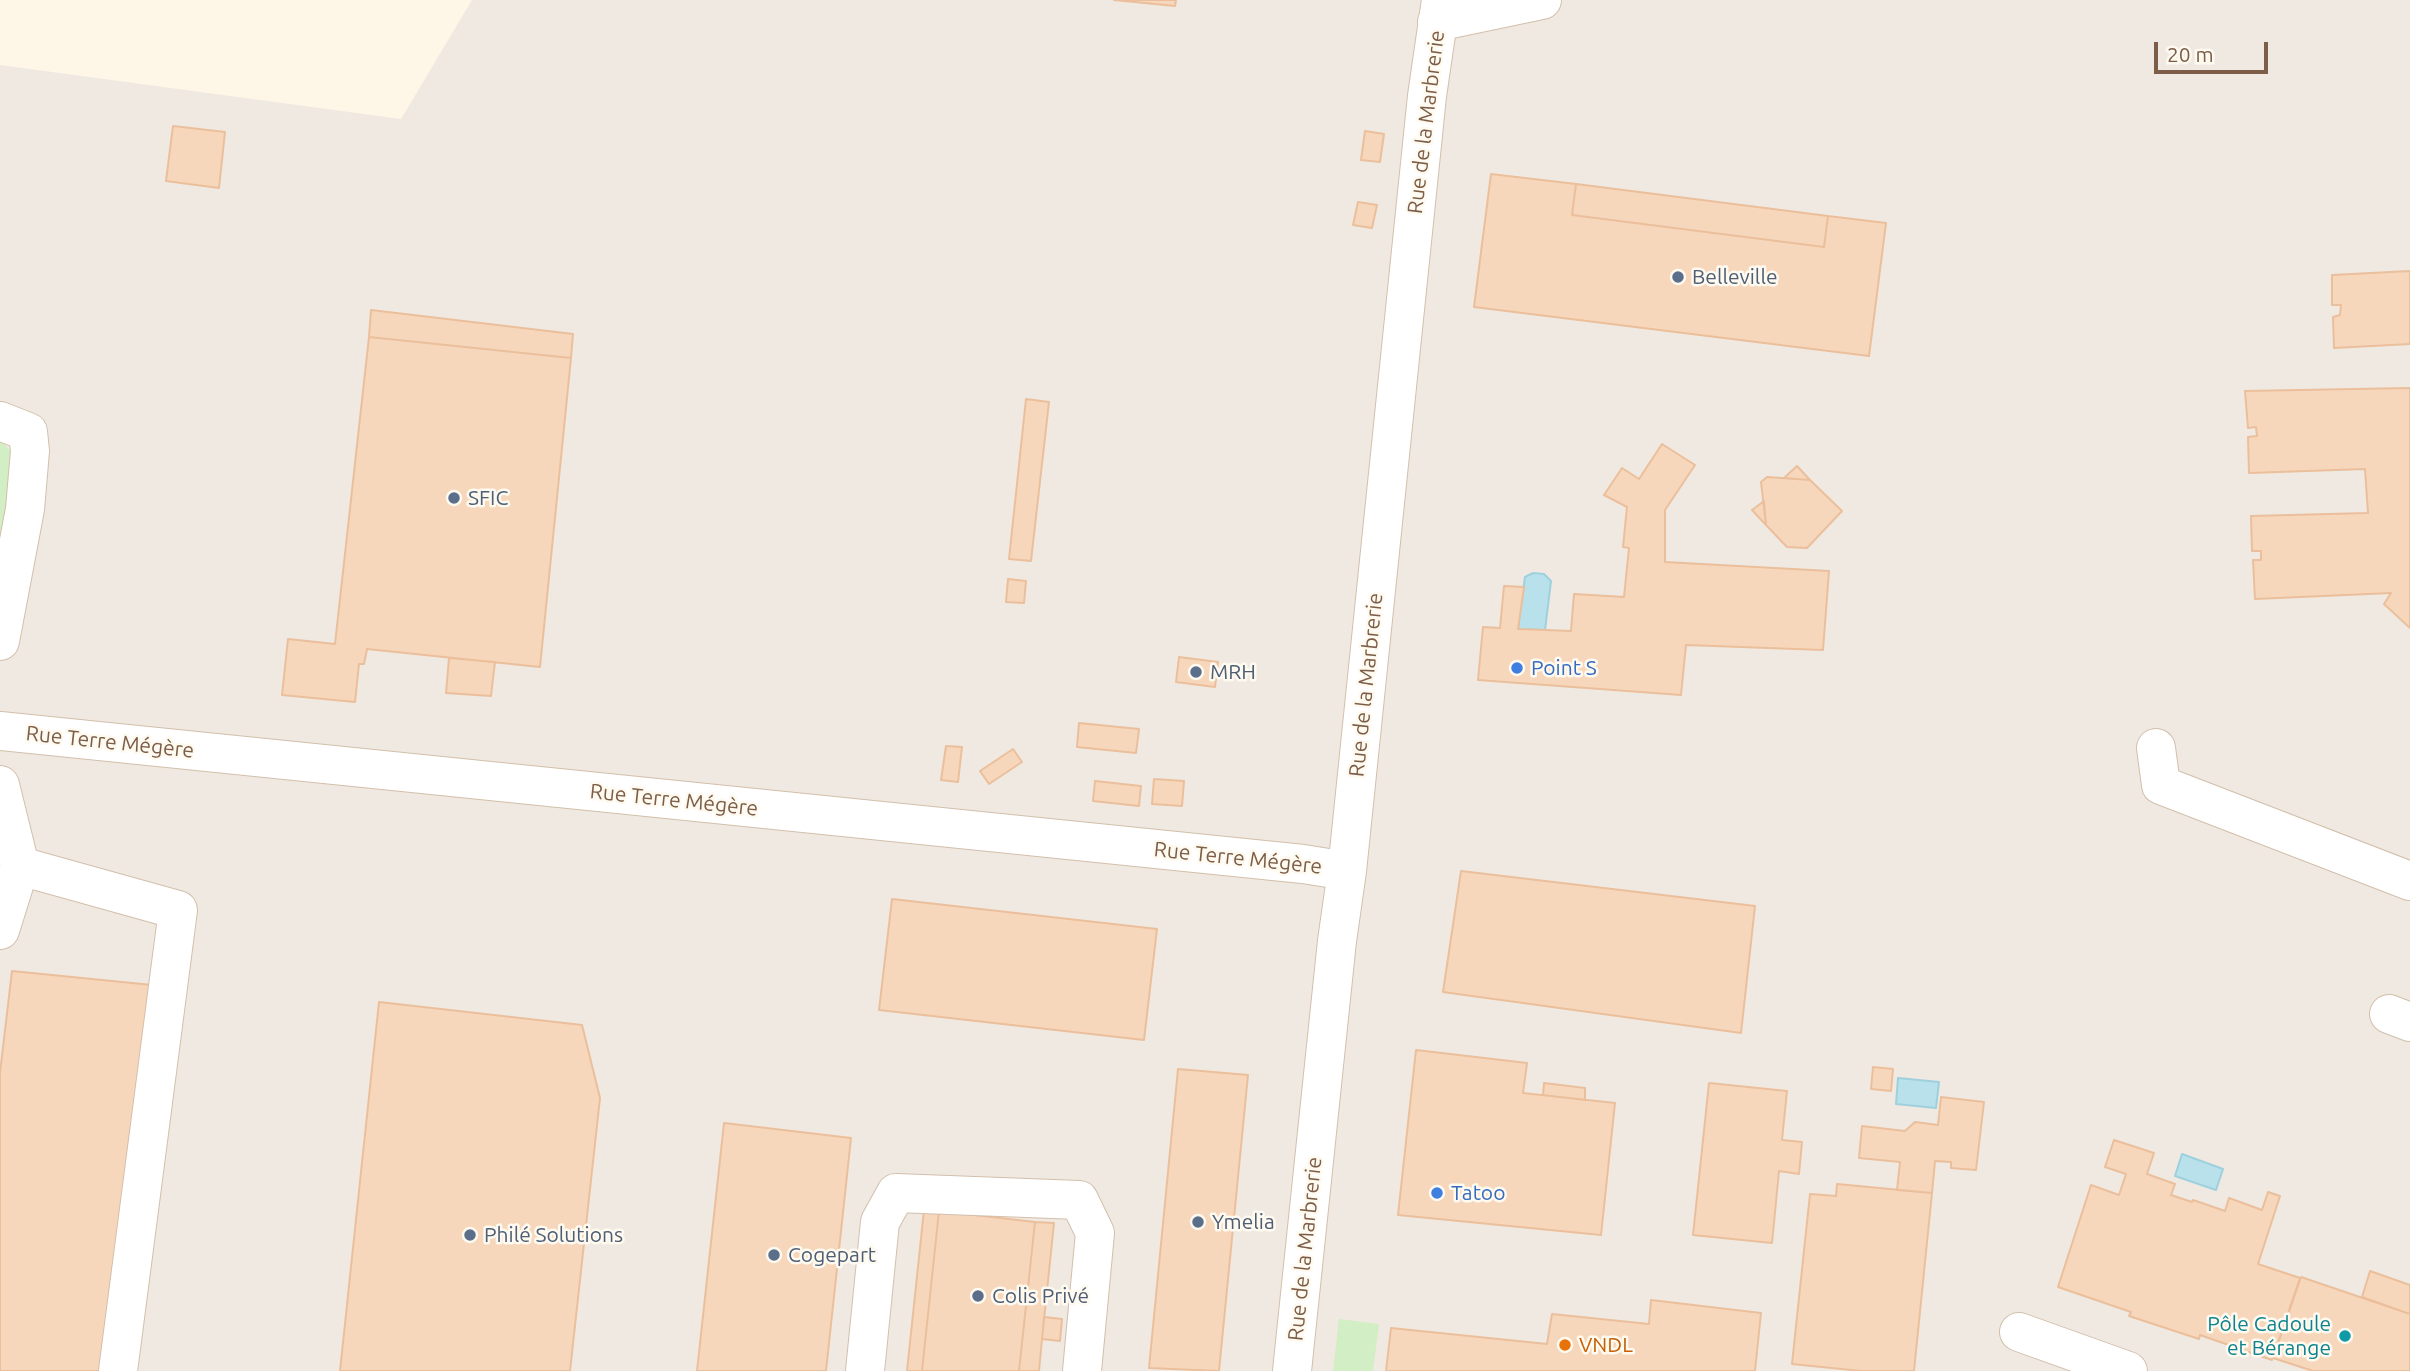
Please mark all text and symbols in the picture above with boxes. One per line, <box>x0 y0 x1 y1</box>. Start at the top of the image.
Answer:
scale bar <box>2158 28 2272 72</box>
street label: Rue de la Marbrerie <box>1402 29 1450 215</box>
text: 20 m <box>2167 42 2214 66</box>
place label: Belleville <box>1692 264 1777 290</box>
marker: Belleville <box>1670 269 1686 285</box>
place label: SFIC <box>468 485 508 511</box>
marker: SFIC <box>446 490 462 506</box>
street label: Rue de la Marbrerie <box>1344 592 1388 778</box>
place label: Point S <box>1531 655 1597 681</box>
place label: MRH <box>1210 659 1256 685</box>
marker: Point S <box>1509 660 1525 676</box>
marker: MRH <box>1188 664 1204 680</box>
street label: Rue Terre Mégère <box>25 721 195 763</box>
street label: Rue Terre Mégère <box>589 779 759 821</box>
street label: Rue Terre Mégère <box>1153 837 1323 879</box>
street label: Rue de la Marbrerie <box>1283 1156 1327 1342</box>
place label: Tatoo <box>1451 1180 1505 1206</box>
marker: Tatoo <box>1429 1185 1445 1201</box>
place label: Ymelia <box>1212 1209 1275 1235</box>
marker: Ymelia <box>1190 1214 1206 1230</box>
place label: Philé Solutions <box>484 1222 623 1248</box>
marker: Philé Solutions <box>462 1227 478 1243</box>
place label: Cogepart <box>788 1242 876 1268</box>
marker: Cogepart <box>766 1247 782 1263</box>
place label: Colis Privé <box>992 1283 1089 1309</box>
marker: Colis Privé <box>970 1288 986 1304</box>
place label: Pôle Cadoule et Bérange <box>2207 1311 2331 1361</box>
marker: Pôle Cadoule et Bérange <box>2337 1328 2353 1344</box>
place label: VNDL <box>1579 1332 1633 1358</box>
marker: VNDL <box>1557 1337 1573 1353</box>

